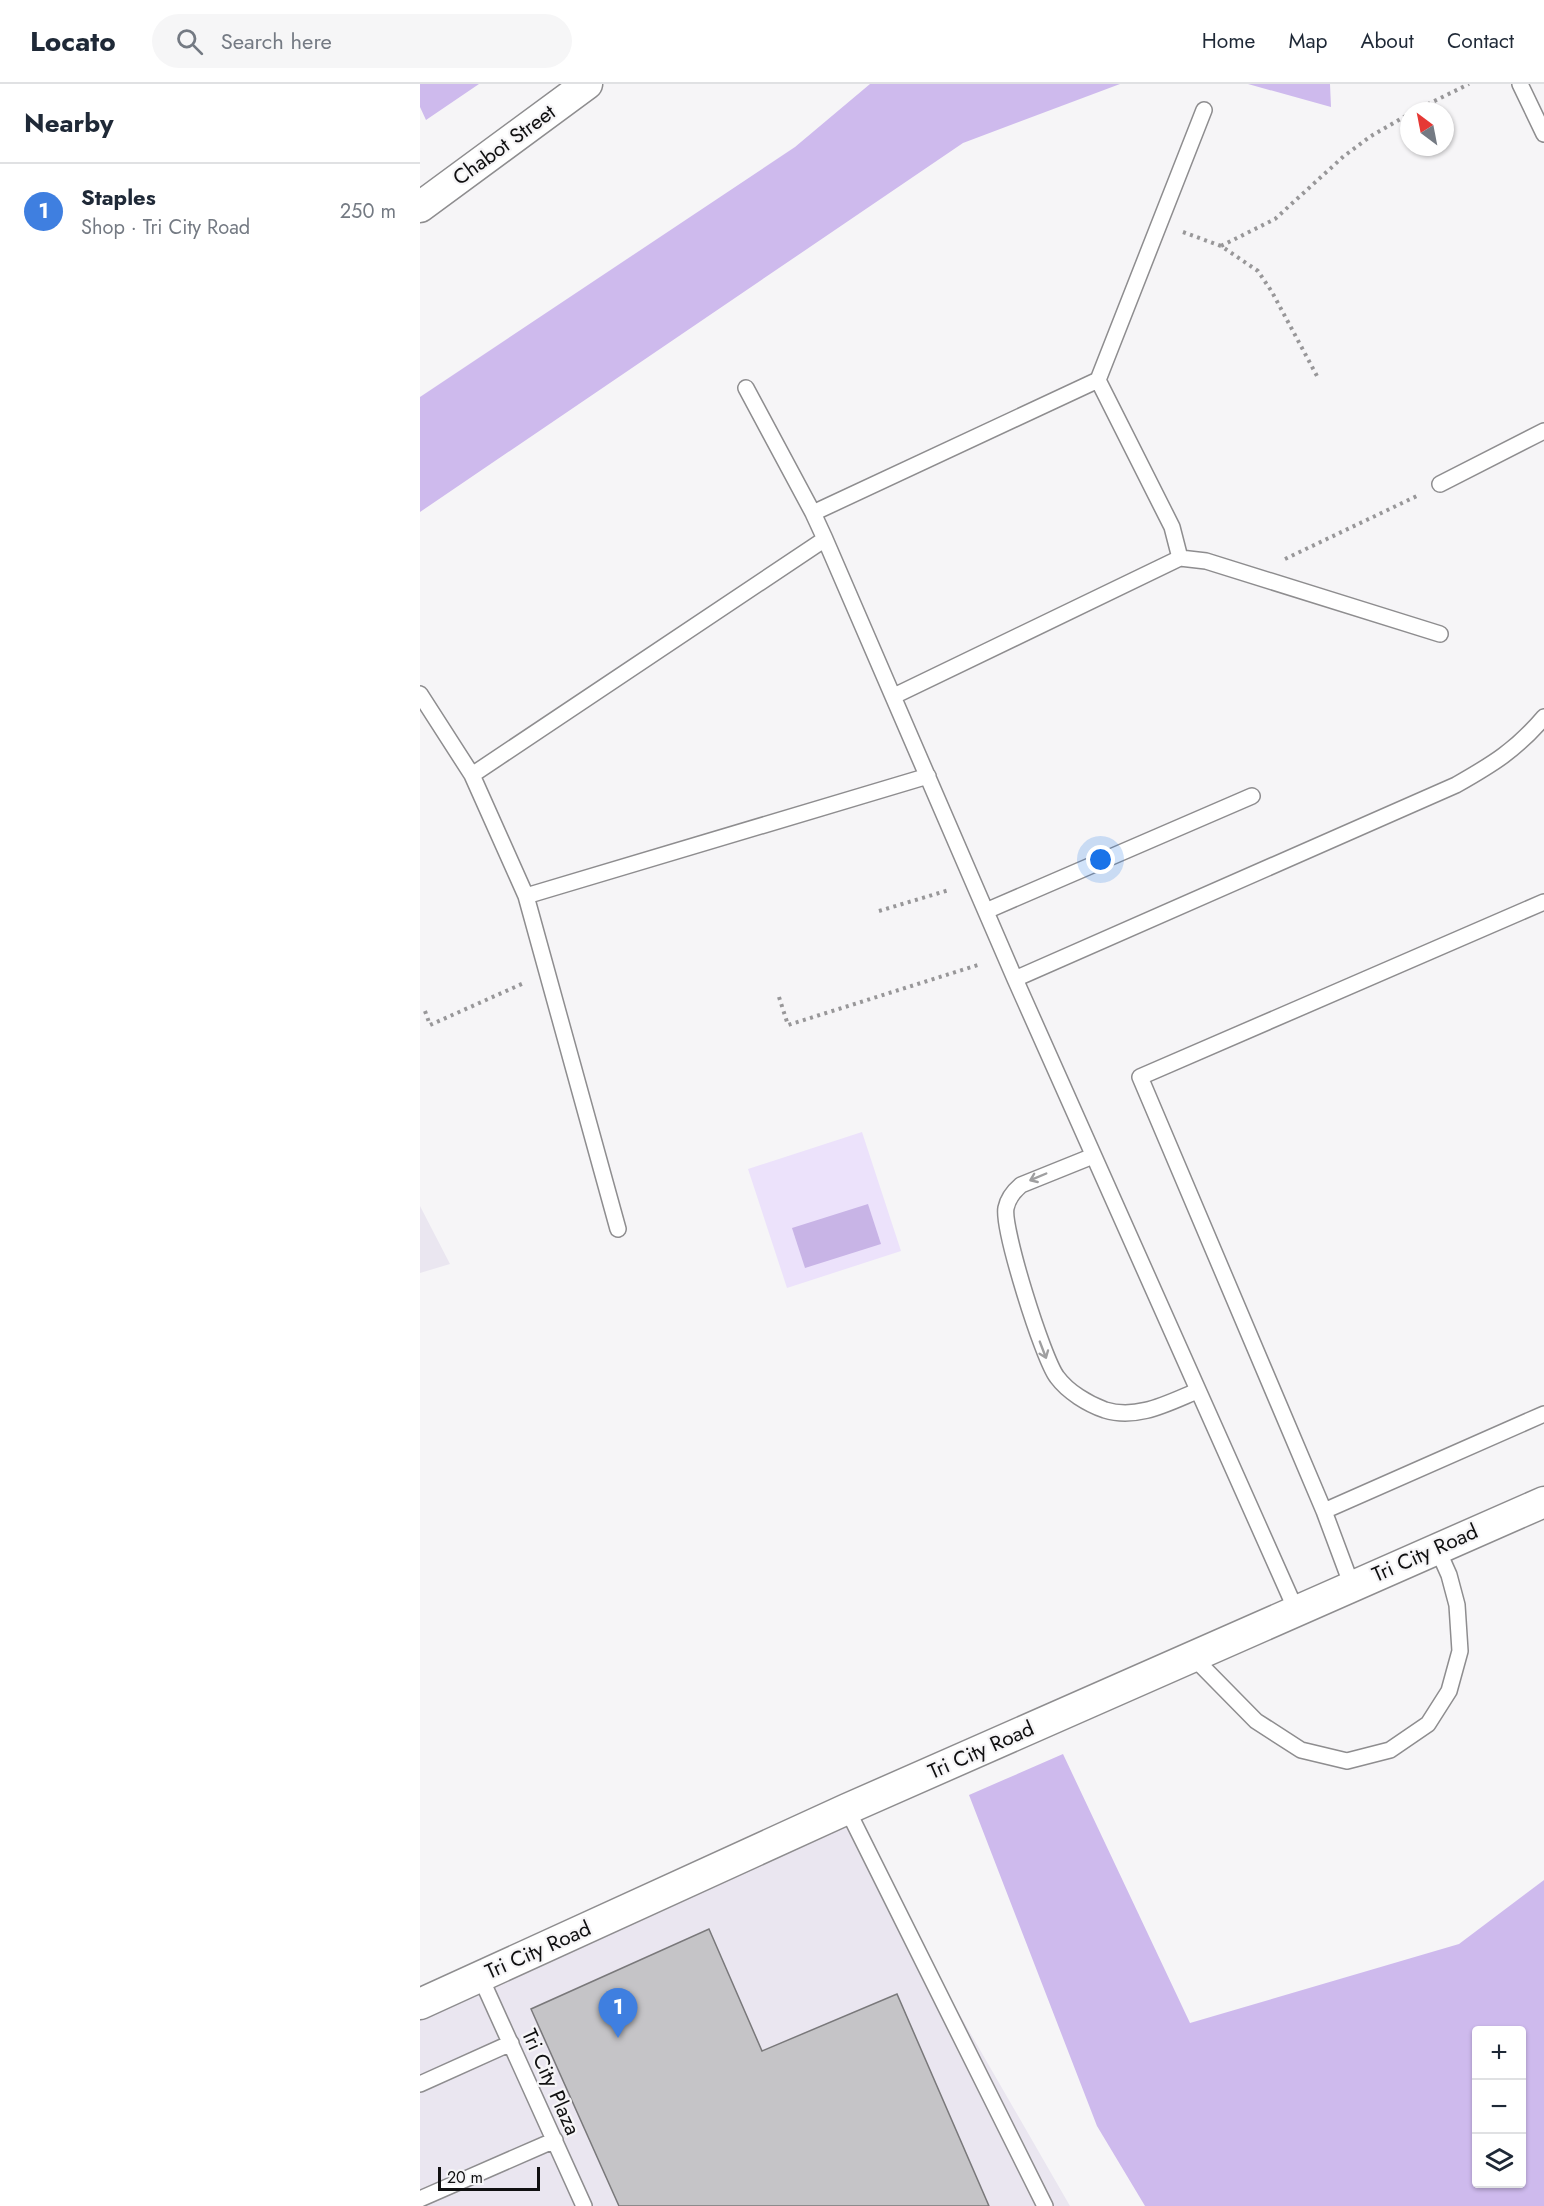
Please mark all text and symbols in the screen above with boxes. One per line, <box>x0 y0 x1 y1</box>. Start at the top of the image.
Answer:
search box <box>152 14 572 68</box>
text: Locato <box>30 21 116 62</box>
icon: search <box>173 25 206 58</box>
text: Search here <box>221 25 332 57</box>
text: Home <box>1202 26 1255 56</box>
text: Map <box>1288 26 1328 56</box>
text: About <box>1361 26 1414 56</box>
text: Contact <box>1447 26 1514 56</box>
street label: Chabot Street <box>446 97 562 193</box>
north arrow <box>1400 102 1454 156</box>
text: Nearby <box>24 104 113 142</box>
text: Staples <box>81 181 156 213</box>
text: 1 <box>38 197 49 226</box>
text: 250 m <box>340 197 396 226</box>
text: Shop · Tri City Road <box>81 213 250 242</box>
your location <box>1086 845 1115 874</box>
one-way arrow <box>1030 1172 1048 1183</box>
one-way arrow <box>1039 1340 1050 1359</box>
street label: Tri City Road <box>1367 1516 1483 1590</box>
street label: Tri City Road <box>923 1713 1039 1787</box>
street label: Tri City Road <box>480 1913 596 1987</box>
pin: 1 <box>598 1988 638 2038</box>
street label: Tri City Plaza <box>514 2024 588 2140</box>
map controls <box>1472 2026 1526 2188</box>
button: + <box>1472 2026 1526 2080</box>
button: − <box>1472 2080 1526 2134</box>
button: layers <box>1472 2134 1526 2188</box>
scale bar <box>438 2164 540 2192</box>
text: 20 m <box>447 2166 483 2189</box>

